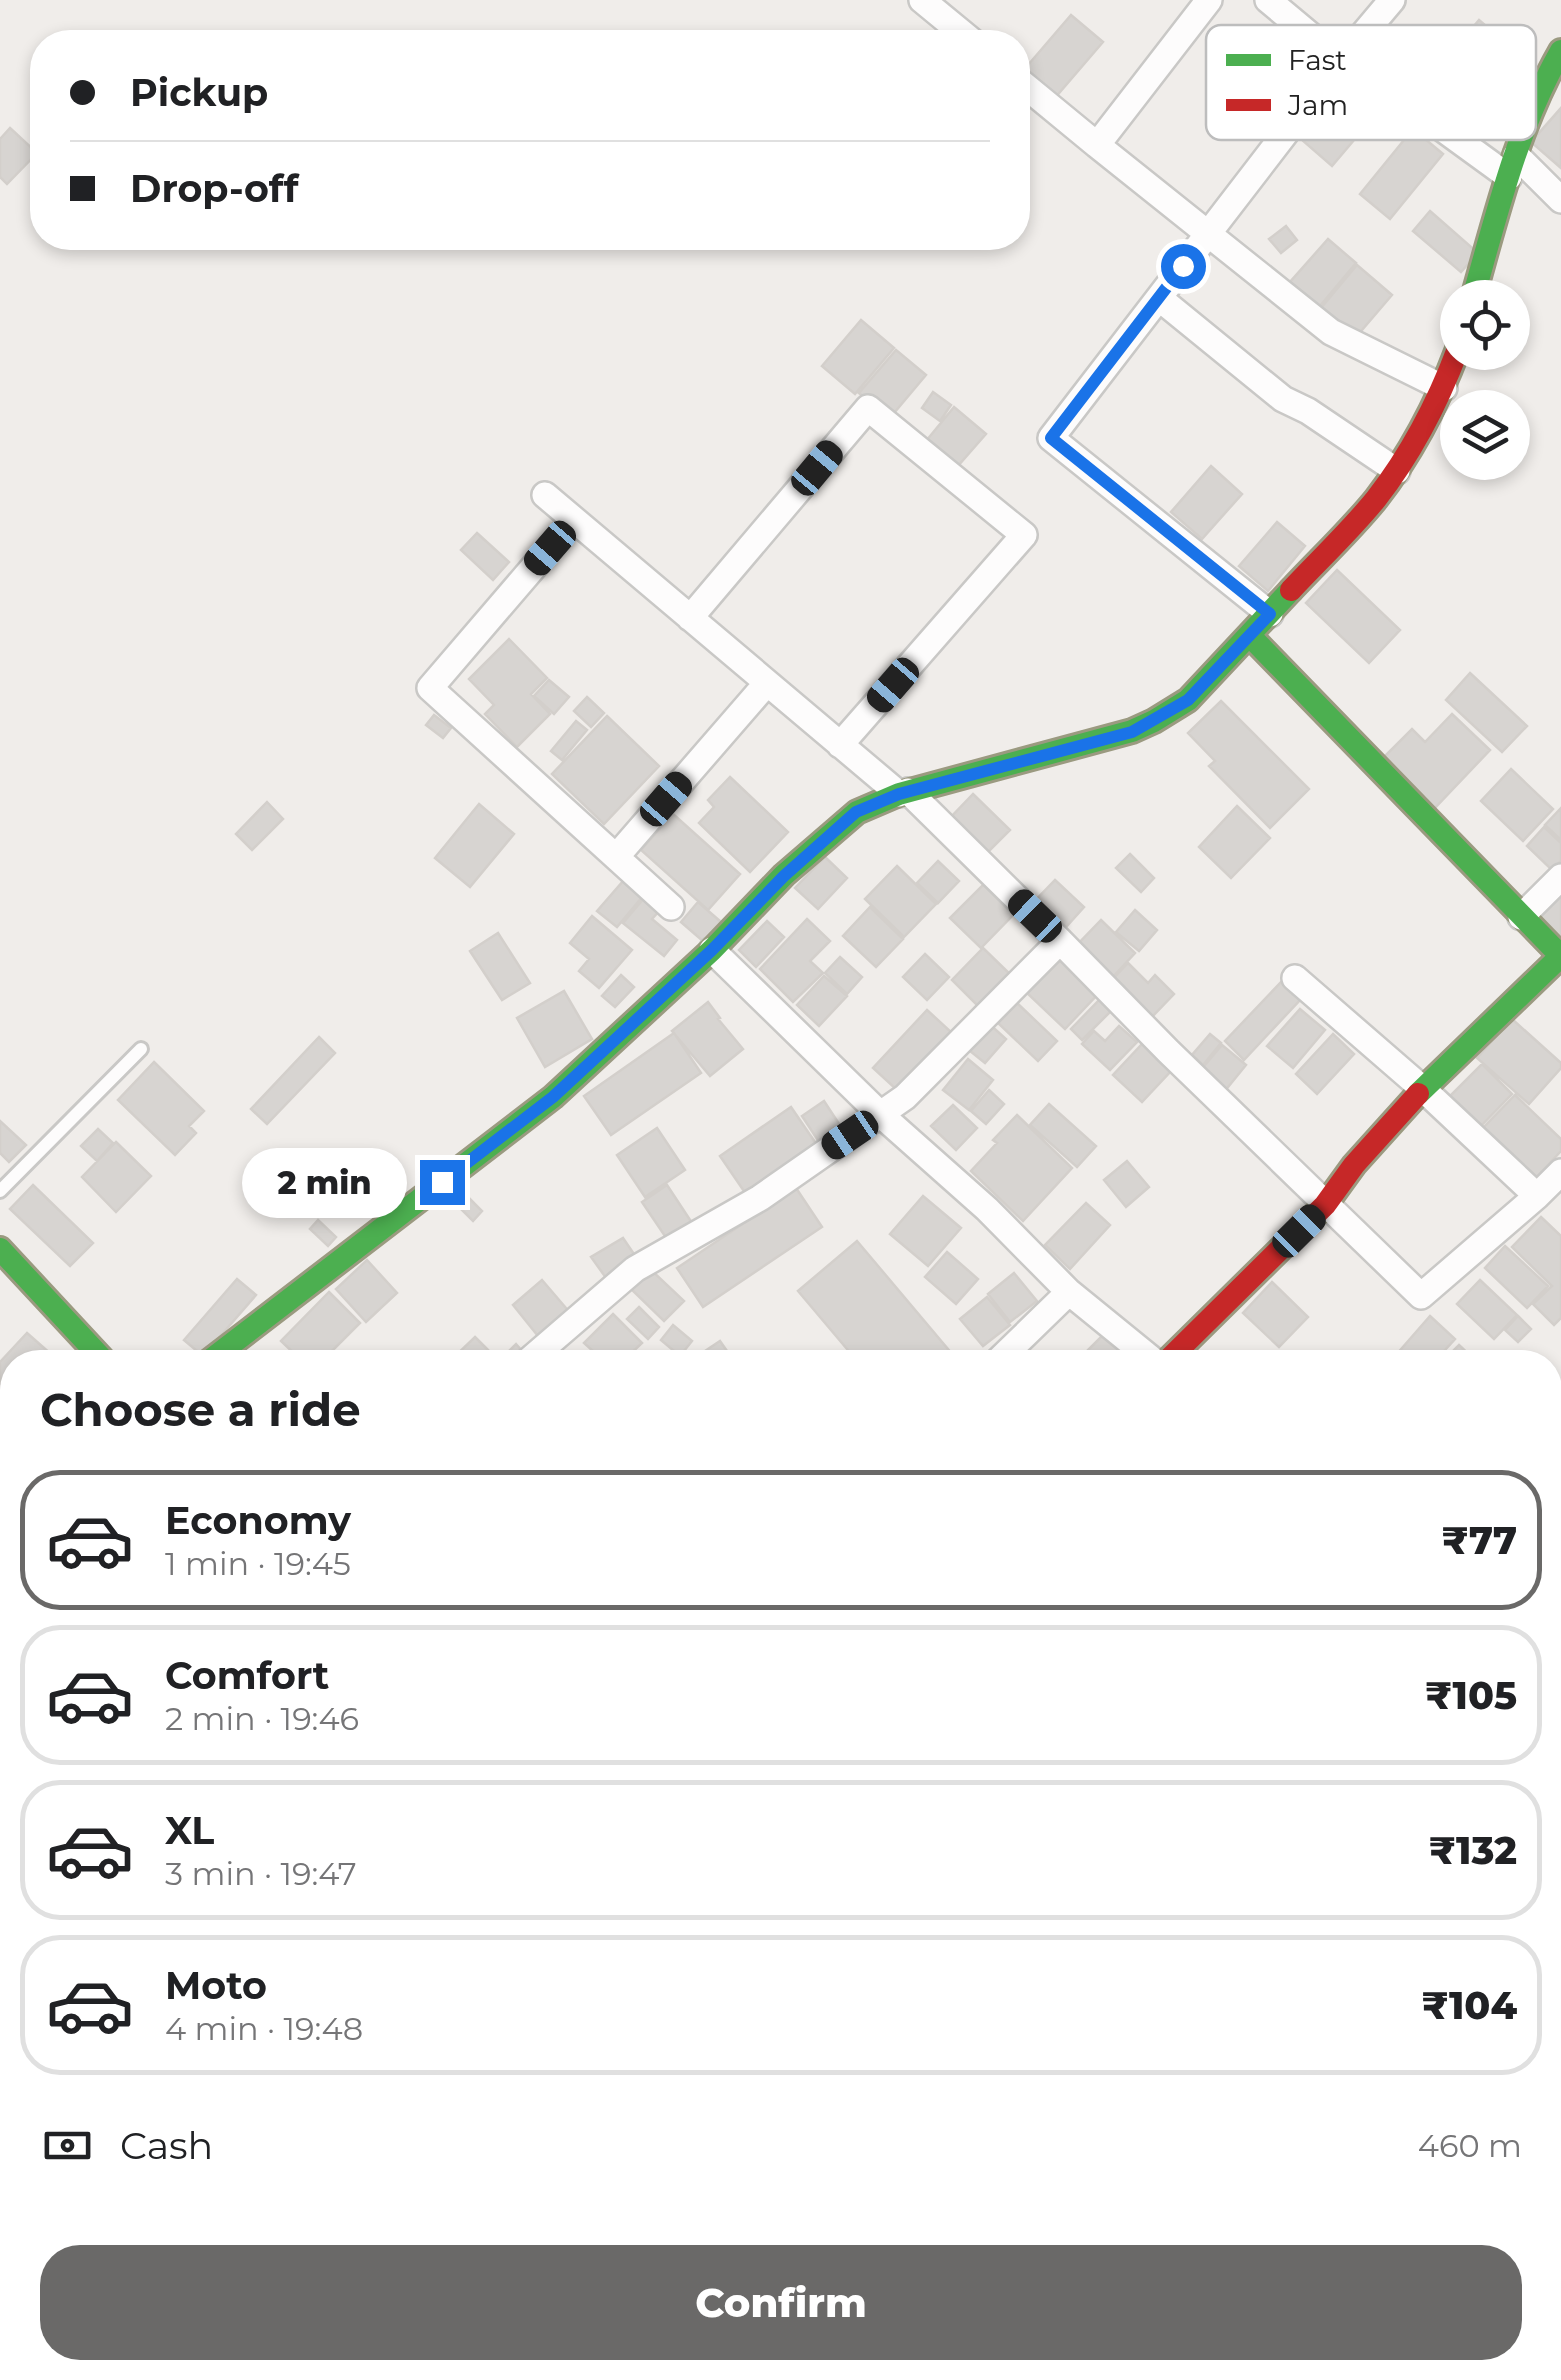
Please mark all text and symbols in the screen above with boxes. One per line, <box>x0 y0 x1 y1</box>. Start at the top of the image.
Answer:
legend <box>1206 25 1536 140</box>
text: Fast <box>1288 43 1347 77</box>
text: Pickup <box>130 69 268 116</box>
text: Jam <box>1287 88 1348 122</box>
text: Drop-off <box>130 165 299 212</box>
route start <box>1161 244 1206 289</box>
map controls <box>1440 280 1530 480</box>
button: locate <box>1440 280 1530 370</box>
button: layers <box>1440 390 1530 480</box>
car <box>786 435 848 501</box>
car <box>519 516 581 580</box>
car <box>862 653 924 717</box>
car <box>635 767 697 831</box>
car <box>1003 884 1067 948</box>
car <box>817 1106 883 1164</box>
callout: 2 min <box>242 1147 407 1217</box>
route end <box>420 1160 465 1205</box>
text: 2 min <box>277 1163 372 1202</box>
car <box>1267 1199 1331 1263</box>
text: Choose a ride <box>40 1382 361 1437</box>
icon: car <box>45 1495 135 1585</box>
text: Economy <box>165 1497 351 1544</box>
text: ₹77 <box>1441 1517 1517 1564</box>
text: 1 min · 19:45 <box>165 1544 351 1583</box>
icon: car <box>45 1650 135 1740</box>
text: Comfort <box>165 1652 329 1699</box>
text: ₹105 <box>1425 1672 1517 1719</box>
text: 2 min · 19:46 <box>165 1699 359 1738</box>
icon: car <box>45 1805 135 1895</box>
text: XL <box>165 1807 214 1854</box>
text: ₹132 <box>1428 1827 1517 1874</box>
text: 3 min · 19:47 <box>165 1854 357 1893</box>
icon: car <box>45 1960 135 2050</box>
text: Moto <box>165 1962 267 2009</box>
text: ₹104 <box>1421 1982 1517 2029</box>
text: 4 min · 19:48 <box>165 2009 363 2048</box>
icon: cash <box>40 2118 95 2173</box>
text: Cash <box>120 2122 213 2169</box>
text: 460 m <box>1418 2126 1522 2165</box>
button: Confirm <box>40 2245 1522 2360</box>

